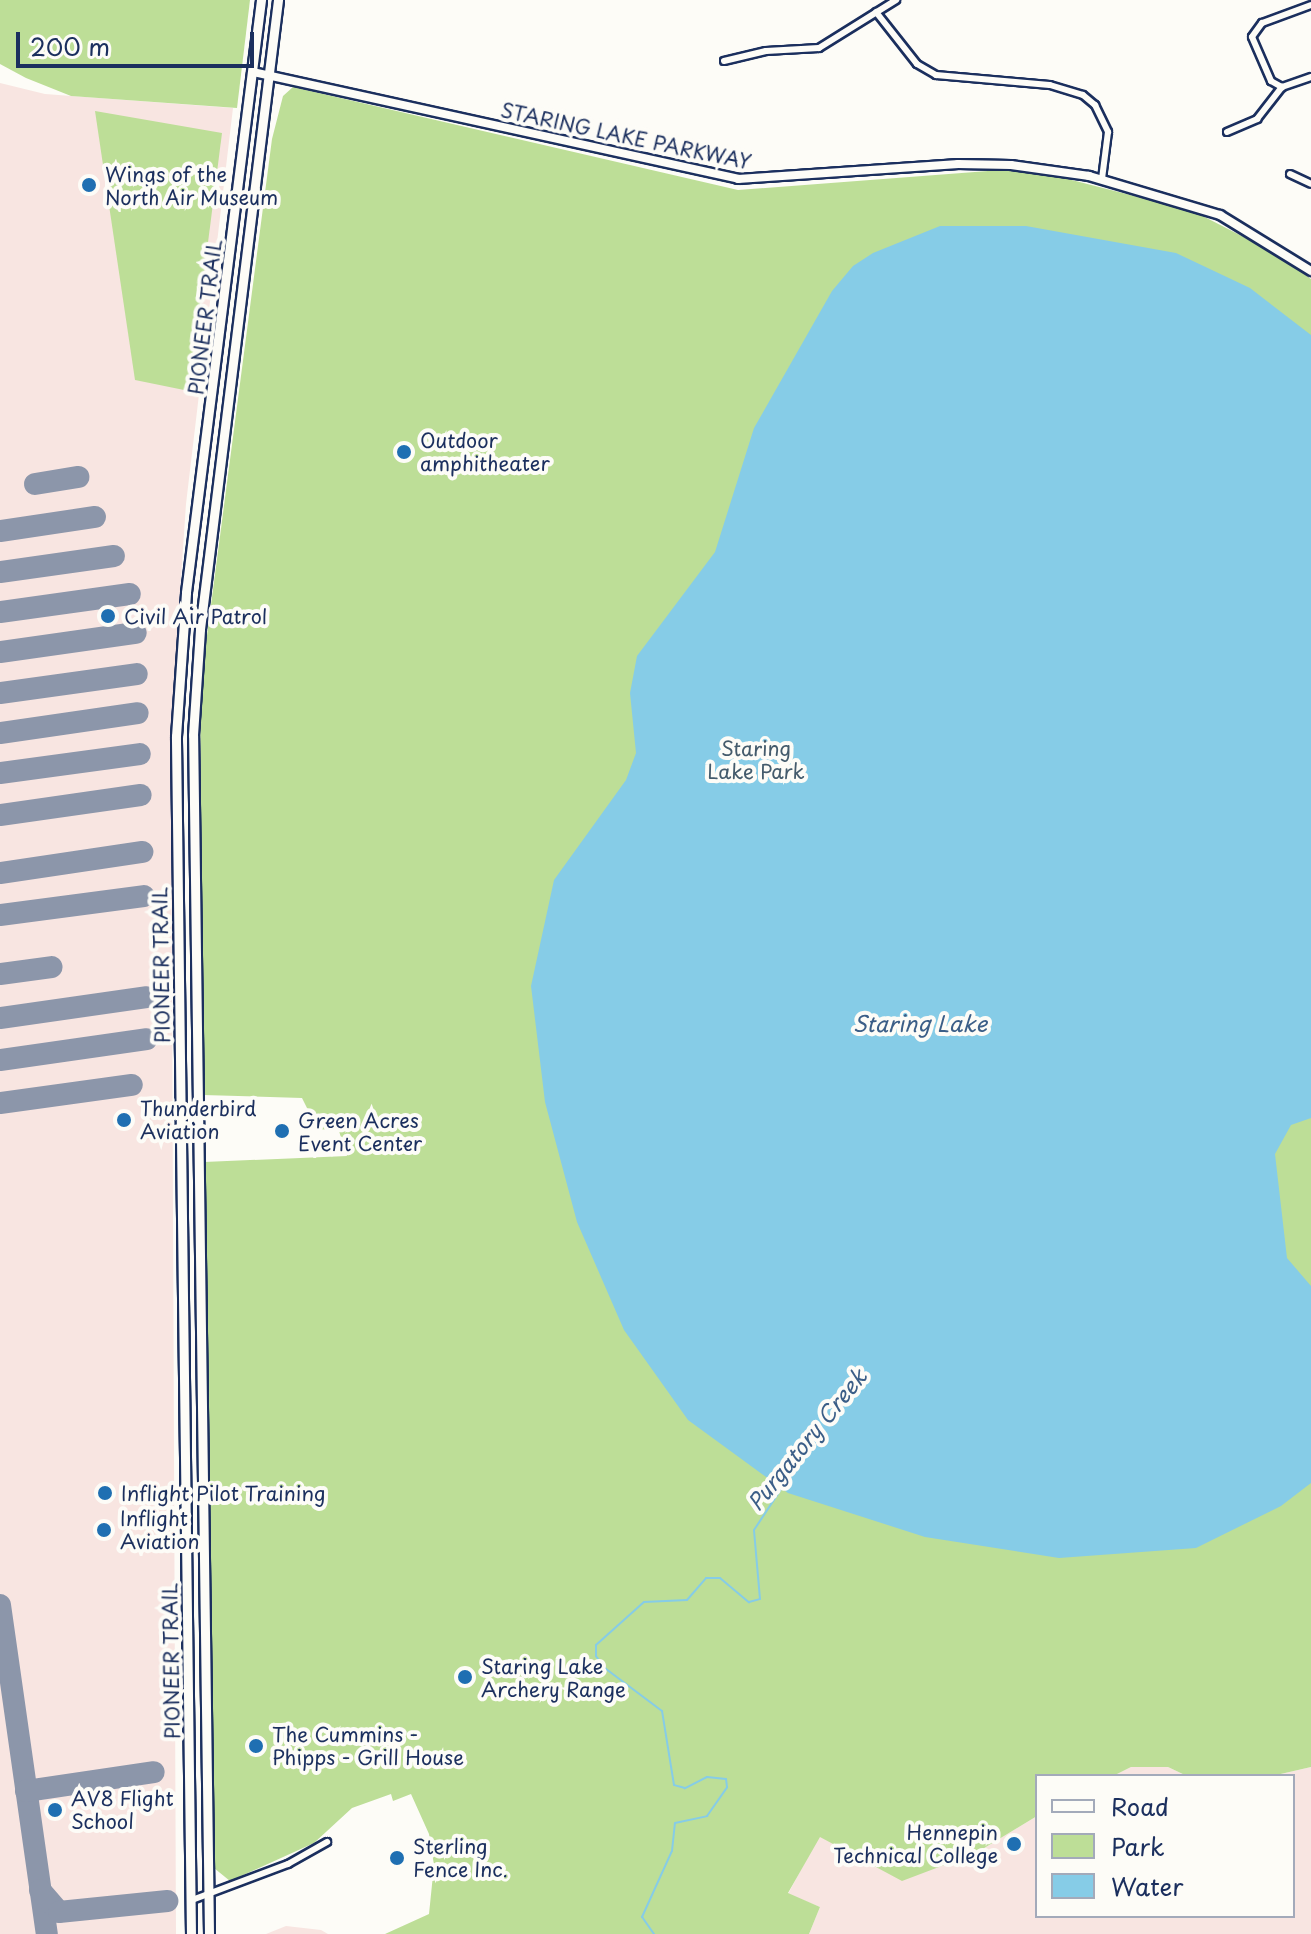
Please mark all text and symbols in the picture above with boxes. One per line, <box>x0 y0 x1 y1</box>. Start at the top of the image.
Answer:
scale bar <box>20 16 258 66</box>
text: 200 m <box>30 28 110 64</box>
street label: STARING LAKE PARKWAY <box>498 97 754 175</box>
place label: Wings of the North Air Museum <box>105 162 282 209</box>
marker: Wings of the North Air Museum <box>80 176 98 194</box>
street label: PIONEER TRAIL <box>184 238 226 396</box>
place label: Outdoor amphitheater <box>420 428 550 475</box>
marker: Outdoor amphitheater <box>395 443 413 461</box>
place label: Civil Air Patrol <box>124 604 266 628</box>
marker: Civil Air Patrol <box>99 607 117 625</box>
park label: Staring Lake Park <box>707 737 805 784</box>
street label: PIONEER TRAIL <box>148 887 174 1043</box>
water label: Staring Lake <box>853 1010 987 1036</box>
place label: Thunderbird Aviation <box>140 1096 256 1143</box>
place label: Green Acres Event Center <box>298 1108 424 1155</box>
marker: Thunderbird Aviation <box>115 1111 133 1129</box>
marker: Green Acres Event Center <box>273 1122 291 1140</box>
water label: Purgatory Creek <box>740 1362 872 1516</box>
place label: Inflight Pilot Training <box>121 1481 326 1505</box>
marker: Inflight Pilot Training <box>96 1484 114 1502</box>
place label: Inflight Aviation <box>120 1506 199 1553</box>
marker: Inflight Aviation <box>95 1521 113 1539</box>
street label: PIONEER TRAIL <box>158 1583 184 1739</box>
place label: Staring Lake Archery Range <box>481 1654 626 1701</box>
marker: Staring Lake Archery Range <box>456 1668 474 1686</box>
place label: The Cummins - Phipps - Grill House <box>272 1722 464 1769</box>
marker: The Cummins - Phipps - Grill House <box>247 1737 265 1755</box>
legend <box>1035 1774 1295 1918</box>
place label: AV8 Flight School <box>71 1786 173 1833</box>
text: Road <box>1111 1788 1169 1824</box>
marker: AV8 Flight School <box>46 1801 64 1819</box>
place label: Hennepin Technical College <box>833 1820 998 1867</box>
text: Park <box>1111 1828 1165 1864</box>
place label: Sterling Fence Inc. <box>413 1834 509 1881</box>
marker: Hennepin Technical College <box>1005 1835 1023 1853</box>
marker: Sterling Fence Inc. <box>388 1849 406 1867</box>
text: Water <box>1111 1868 1183 1904</box>

